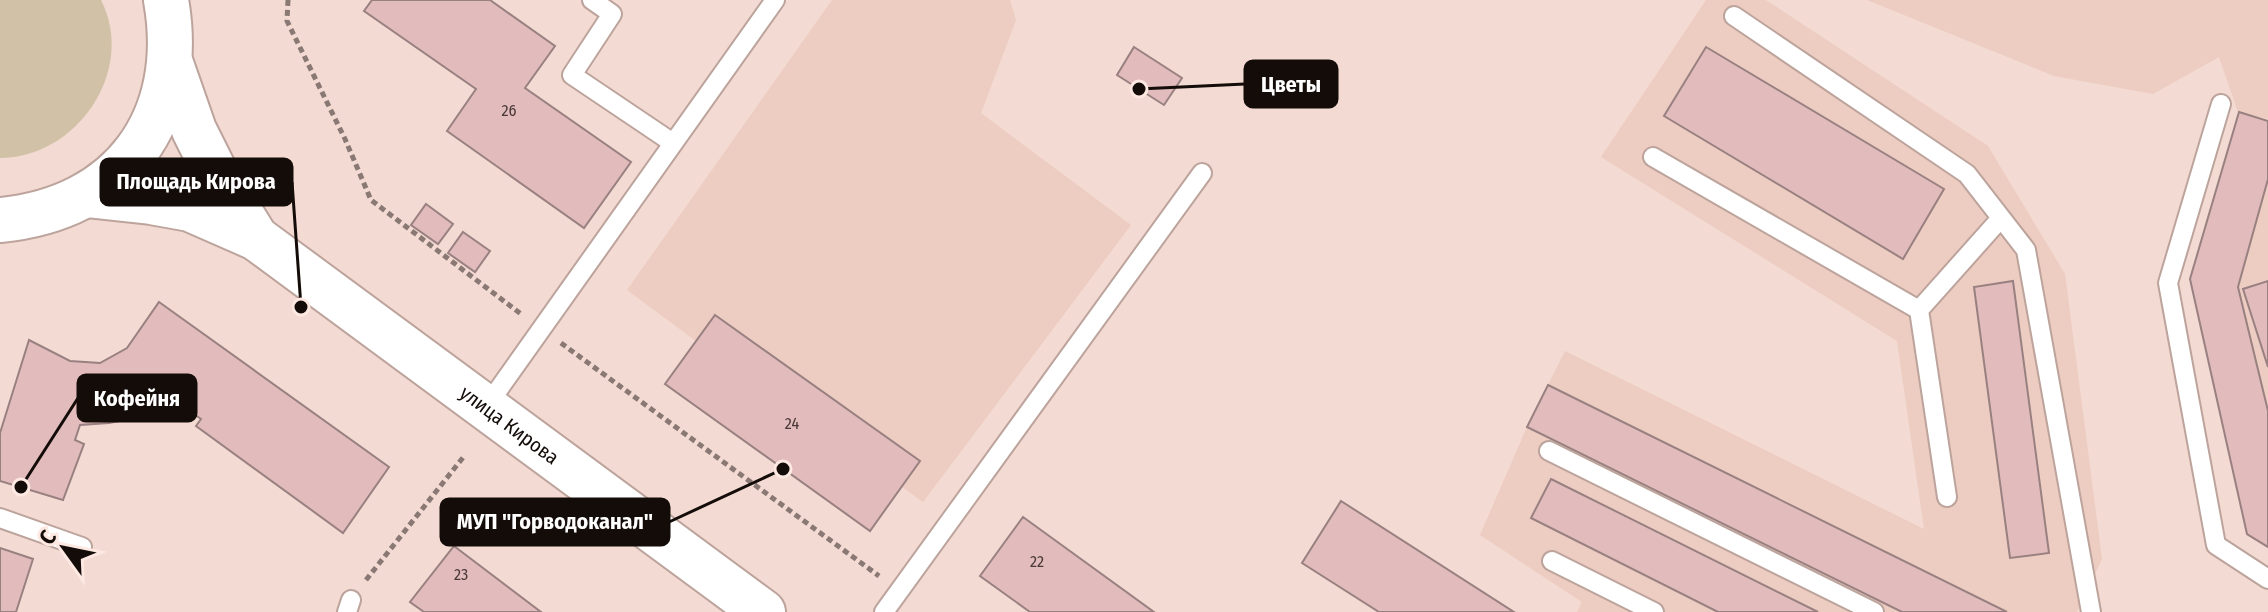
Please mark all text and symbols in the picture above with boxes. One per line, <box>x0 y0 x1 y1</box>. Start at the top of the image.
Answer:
callout: Цветы <box>1245 61 1337 107</box>
text: Цветы <box>1261 71 1321 98</box>
house number: 26 <box>502 101 517 120</box>
callout: Площадь Кирова <box>101 159 292 205</box>
text: Площадь Кирова <box>116 168 276 195</box>
callout: Кофейня <box>78 375 196 421</box>
street label: улица Кирова <box>455 381 564 469</box>
text: Кофейня <box>94 385 180 412</box>
house number: 24 <box>785 414 799 433</box>
callout: МУП "Горводоканал" <box>441 499 669 545</box>
north arrow <box>24 508 104 588</box>
text: МУП "Горводоканал" <box>457 508 653 535</box>
text: С <box>33 525 62 550</box>
house number: 22 <box>1030 552 1044 571</box>
house number: 23 <box>454 565 468 584</box>

